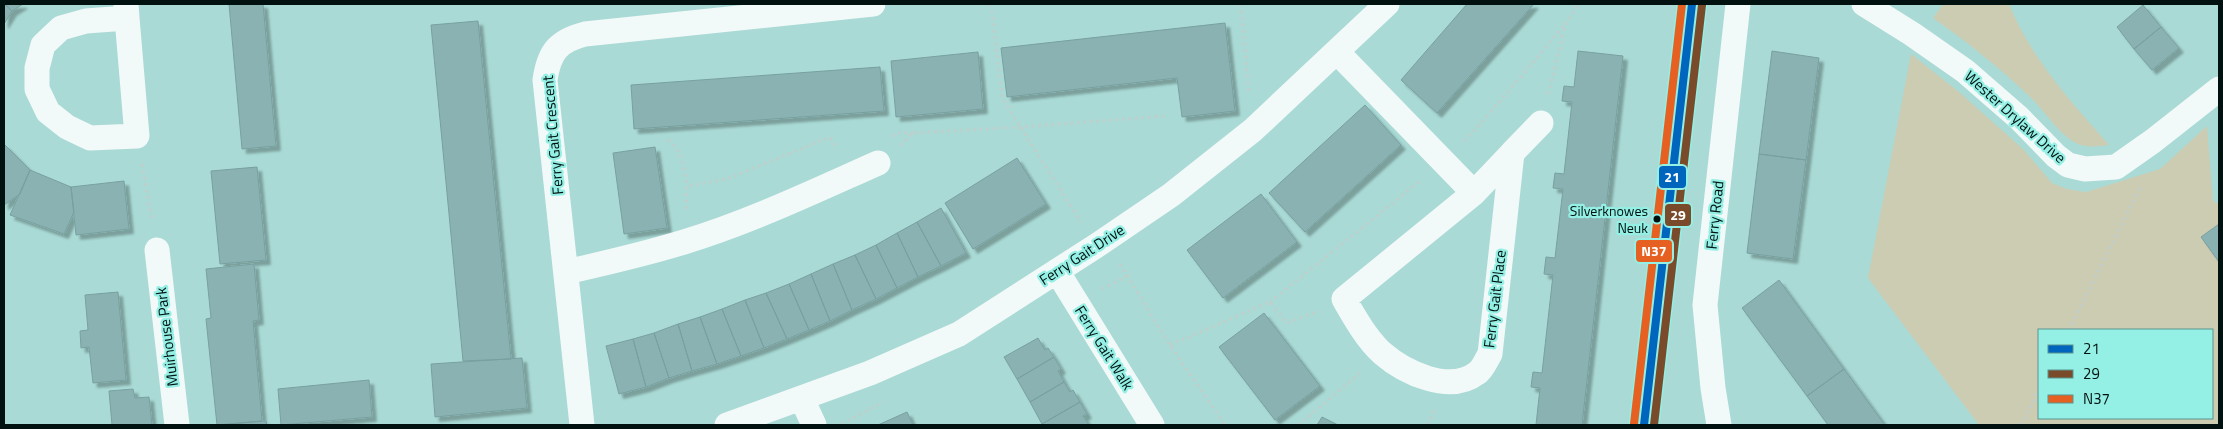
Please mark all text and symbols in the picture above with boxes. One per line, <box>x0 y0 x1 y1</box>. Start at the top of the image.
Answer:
street label: Wester Drylaw Drive <box>1960 65 2071 169</box>
street label: Ferry Gait Crescent <box>536 74 569 196</box>
line badge: 21 <box>1658 165 1687 189</box>
text: 21 <box>1664 166 1680 187</box>
street label: Ferry Road <box>1699 180 1730 250</box>
place label: Silverknowes Neuk <box>1570 200 1648 238</box>
line badge: 29 <box>1664 203 1692 227</box>
text: 29 <box>1670 204 1686 225</box>
marker: Silverknowes Neuk <box>1652 214 1662 224</box>
street label: Ferry Gait Drive <box>1035 218 1129 291</box>
line badge: N37 <box>1635 239 1673 263</box>
text: N37 <box>1641 240 1667 261</box>
street label: Ferry Gait Place <box>1477 249 1512 349</box>
street label: Muirhouse Park <box>149 286 184 388</box>
street label: Ferry Gait Walk <box>1069 301 1140 395</box>
legend <box>2038 329 2213 419</box>
text: 21 <box>2083 337 2100 360</box>
text: 29 <box>2083 362 2100 385</box>
text: N37 <box>2083 387 2110 410</box>

